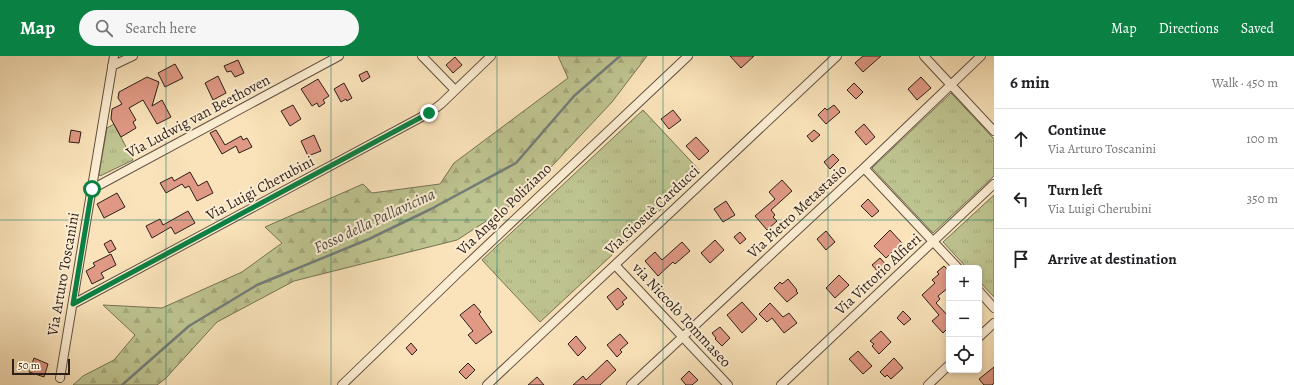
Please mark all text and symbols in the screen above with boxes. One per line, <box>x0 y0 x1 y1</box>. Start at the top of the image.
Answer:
search box <box>79 10 359 46</box>
text: Map <box>20 15 55 41</box>
icon: search <box>93 17 115 39</box>
text: Search here <box>125 18 197 38</box>
text: Map <box>1111 19 1137 38</box>
text: Directions <box>1159 19 1219 38</box>
text: Saved <box>1241 19 1274 38</box>
street label: Via Ludwig van Beethoven <box>122 70 273 163</box>
text: 6 min <box>1010 71 1050 94</box>
text: Walk · 450 m <box>1212 74 1278 91</box>
route end <box>420 104 438 122</box>
text: Continue <box>1048 120 1106 140</box>
icon: ahead <box>1010 128 1032 150</box>
text: 100 m <box>1246 130 1278 147</box>
text: Via Arturo Toscanini <box>1048 140 1156 157</box>
street label: Via Luigi Cherubini <box>202 151 318 225</box>
street label: Via Angelo Poliziano <box>452 159 556 260</box>
street label: Via Pietro Metastasio <box>742 160 851 263</box>
street label: Via Giosuè Carducci <box>600 161 704 260</box>
route start <box>83 180 101 198</box>
text: Turn left <box>1048 180 1103 200</box>
water label: Fosso della Pallavicina <box>310 183 439 259</box>
icon: left <box>1010 188 1032 210</box>
text: 350 m <box>1247 190 1278 207</box>
text: Via Luigi Cherubini <box>1048 200 1152 217</box>
street label: Via Arturo Toscanini <box>42 211 84 338</box>
street label: Via Vittorio Alfieri <box>830 229 925 320</box>
icon: arrive <box>1010 248 1032 270</box>
text: Arrive at destination <box>1048 249 1177 269</box>
street label: via Niccolò Tommaseo <box>627 258 736 372</box>
map controls <box>946 265 982 373</box>
button: + <box>946 265 982 301</box>
button: − <box>946 301 982 337</box>
button: locate <box>946 337 982 373</box>
scale bar <box>12 357 70 376</box>
text: 50 m <box>18 358 40 373</box>

